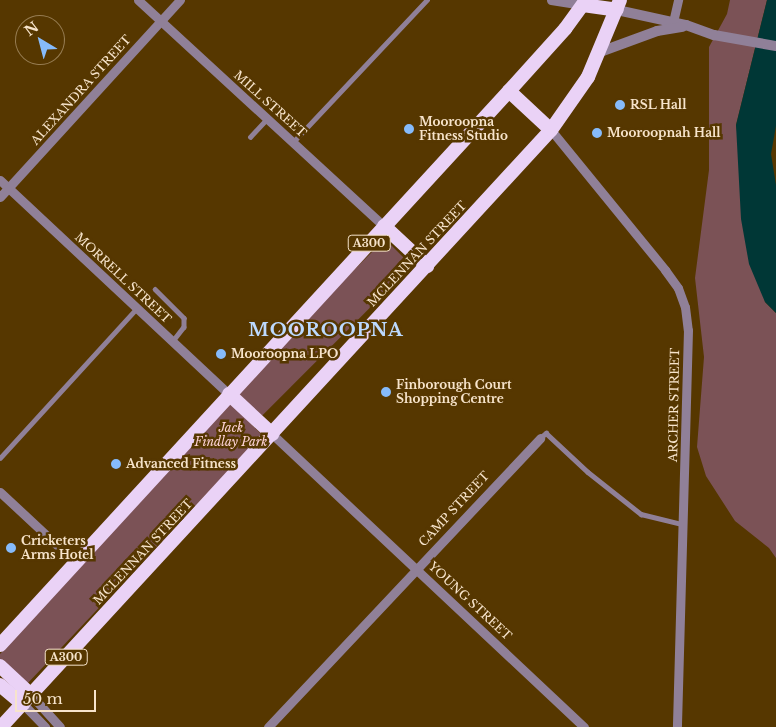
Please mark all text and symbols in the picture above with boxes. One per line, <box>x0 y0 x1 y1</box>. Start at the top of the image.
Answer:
north arrow <box>15 15 65 65</box>
text: N <box>21 18 42 40</box>
street label: ALEXANDRA STREET <box>28 32 134 148</box>
street label: MILL STREET <box>231 68 309 140</box>
place label: RSL Hall <box>630 98 687 112</box>
marker: RSL Hall <box>614 99 626 111</box>
place label: Mooroopna Fitness Studio <box>419 115 508 143</box>
marker: Mooroopna Fitness Studio <box>403 123 415 135</box>
place label: Mooroopnah Hall <box>607 126 721 140</box>
marker: Mooroopnah Hall <box>591 127 603 139</box>
street label: MCLENNAN STREET <box>364 198 470 310</box>
street label: MORRELL STREET <box>72 230 174 326</box>
road number: A300 <box>346 234 392 252</box>
district label: MOOROOPNA <box>247 319 405 341</box>
place label: Mooroopna LPO <box>231 347 338 361</box>
marker: Mooroopna LPO <box>215 348 227 360</box>
street label: ARCHER STREET <box>666 348 682 462</box>
place label: Finborough Court Shopping Centre <box>396 378 512 406</box>
marker: Finborough Court Shopping Centre <box>380 386 392 398</box>
park label: Jack Findlay Park <box>195 421 267 449</box>
place label: Advanced Fitness <box>126 457 236 471</box>
marker: Advanced Fitness <box>110 458 122 470</box>
street label: CAMP STREET <box>415 468 493 550</box>
street label: MCLENNAN STREET <box>90 496 196 608</box>
place label: Cricketers Arms Hotel <box>21 534 94 562</box>
marker: Cricketers Arms Hotel <box>5 542 17 554</box>
street label: YOUNG STREET <box>426 559 514 643</box>
road number: A300 <box>44 649 88 666</box>
scale bar <box>18 680 99 712</box>
text: 50 m <box>23 689 63 708</box>

